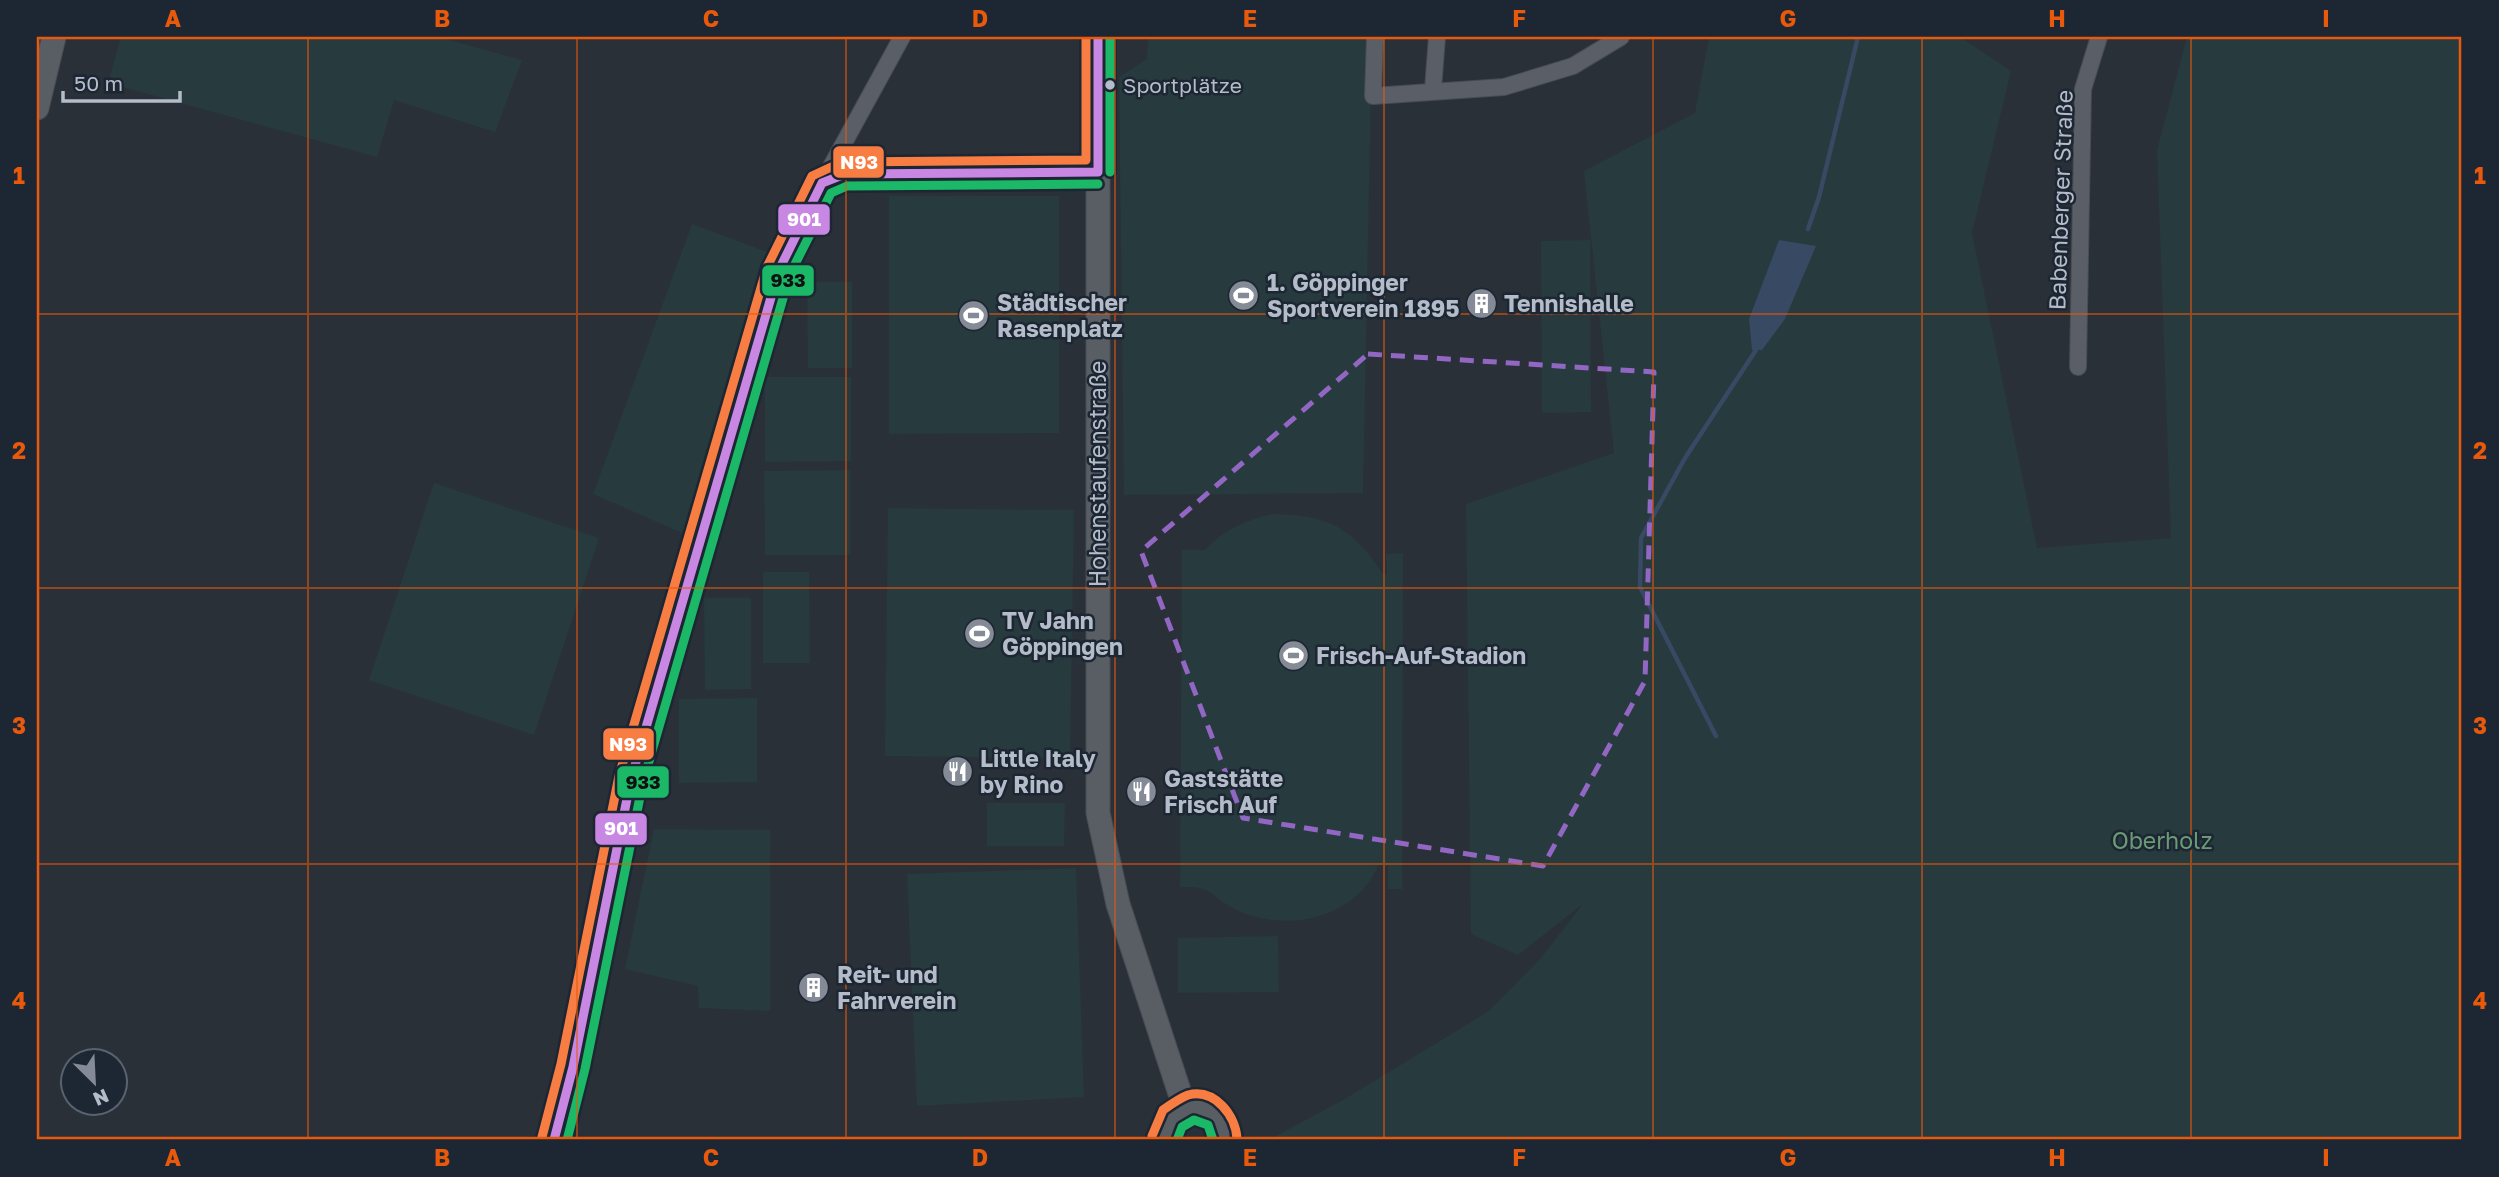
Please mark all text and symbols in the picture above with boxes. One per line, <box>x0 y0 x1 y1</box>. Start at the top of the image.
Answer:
text: A <box>165 4 182 32</box>
text: B <box>434 4 450 32</box>
text: C <box>703 4 719 32</box>
text: D <box>972 4 988 32</box>
text: E <box>1243 4 1257 32</box>
text: F <box>1512 4 1526 32</box>
text: G <box>1780 4 1796 32</box>
text: H <box>2048 4 2066 32</box>
text: I <box>2322 4 2330 32</box>
scale bar <box>63 60 180 104</box>
text: 50 m <box>74 70 123 96</box>
place label: Sportplätze <box>1123 72 1242 98</box>
marker: Sportplätze <box>1103 78 1117 92</box>
street label: Babenberger Straße <box>2042 89 2078 311</box>
line badge: N93 <box>832 145 885 179</box>
text: N93 <box>840 150 878 173</box>
text: 1 <box>13 161 25 189</box>
text: 1 <box>2474 161 2486 189</box>
line badge: 901 <box>777 203 831 236</box>
text: 901 <box>787 207 821 230</box>
line badge: 933 <box>761 264 815 297</box>
text: 933 <box>770 268 806 291</box>
place label: 1. Göppinger Sportverein 1895 <box>1267 268 1460 322</box>
sports icon: 1. Göppinger Sportverein 1895 <box>1227 278 1261 312</box>
building icon: Tennishalle <box>1464 286 1498 320</box>
place label: Städtischer Rasenplatz <box>997 288 1127 342</box>
place label: Tennishalle <box>1504 289 1634 317</box>
sports icon: Städtischer Rasenplatz <box>957 298 991 332</box>
street label: Hohenstaufenstraße <box>1083 361 1111 587</box>
text: 2 <box>12 436 26 464</box>
text: 2 <box>2473 436 2487 464</box>
place label: TV Jahn Göppingen <box>1002 606 1123 660</box>
sports icon: TV Jahn Göppingen <box>962 616 996 650</box>
sports icon: Frisch-Auf-Stadion <box>1276 638 1310 672</box>
place label: Frisch-Auf-Stadion <box>1316 641 1526 669</box>
text: 3 <box>12 711 26 739</box>
text: 3 <box>2473 711 2487 739</box>
line badge: N93 <box>602 727 655 761</box>
text: N93 <box>609 732 647 755</box>
place label: Little Italy by Rino <box>980 744 1096 798</box>
restaurant icon: Little Italy by Rino <box>940 754 974 788</box>
place label: Gaststätte Frisch Auf <box>1164 764 1283 818</box>
line badge: 933 <box>616 765 670 799</box>
text: 933 <box>625 770 661 793</box>
restaurant icon: Gaststätte Frisch Auf <box>1124 774 1158 808</box>
line badge: 901 <box>594 812 648 846</box>
text: 901 <box>604 816 638 839</box>
park label: Oberholz <box>2112 826 2212 854</box>
place label: Reit- und Fahrverein <box>837 960 956 1014</box>
building icon: Reit- und Fahrverein <box>797 970 831 1004</box>
text: 4 <box>12 986 26 1014</box>
text: 4 <box>2473 986 2487 1014</box>
north arrow <box>60 1048 130 1118</box>
text: N <box>90 1085 112 1111</box>
text: A <box>165 1143 182 1171</box>
text: B <box>434 1143 450 1171</box>
text: C <box>703 1143 719 1171</box>
text: D <box>972 1143 988 1171</box>
text: E <box>1243 1143 1257 1171</box>
text: F <box>1512 1143 1526 1171</box>
text: G <box>1780 1143 1796 1171</box>
text: H <box>2048 1143 2066 1171</box>
text: I <box>2322 1143 2330 1171</box>

